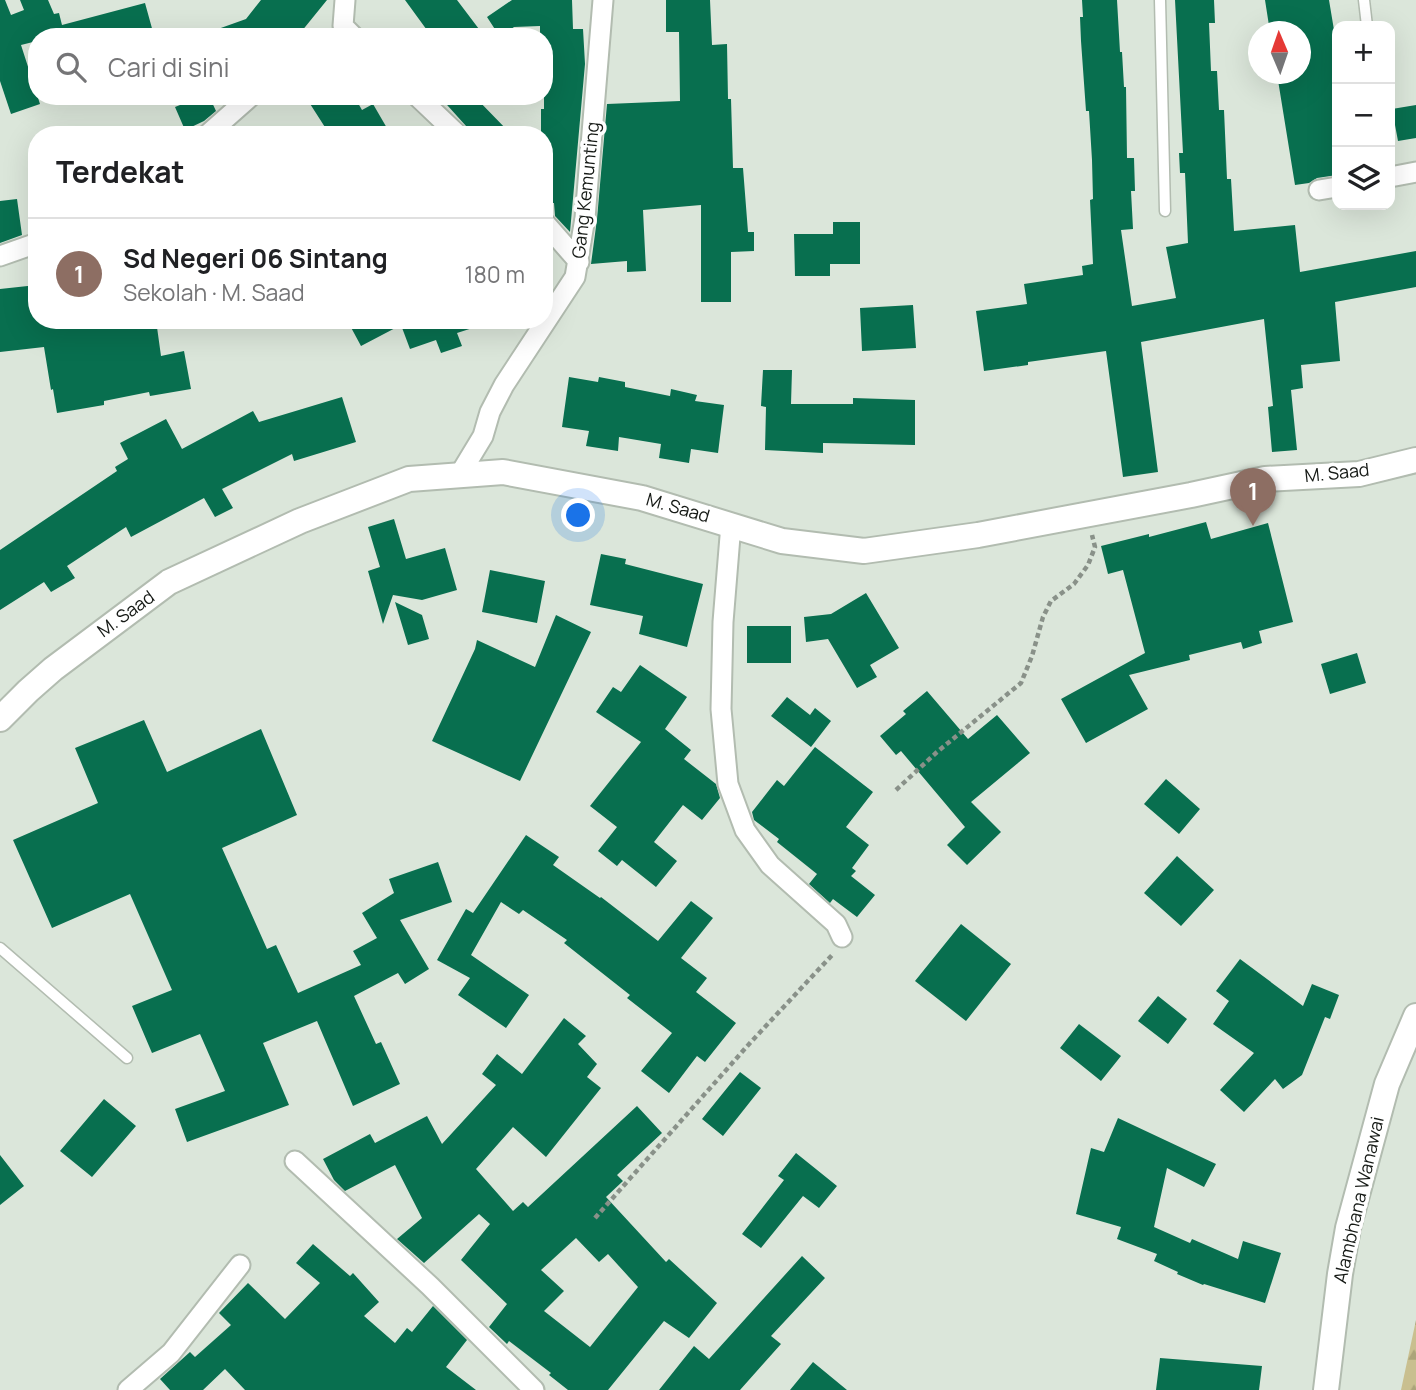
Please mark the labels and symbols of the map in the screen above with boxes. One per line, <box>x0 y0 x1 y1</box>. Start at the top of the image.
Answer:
north arrow <box>1248 21 1311 84</box>
street label: Gang Kemunting <box>566 120 604 259</box>
street label: M. Saad <box>1303 457 1371 487</box>
pin: 1 <box>1230 468 1276 526</box>
street label: M. Saad <box>644 487 713 528</box>
your location <box>561 498 595 532</box>
street label: M. Saad <box>92 584 159 642</box>
street label: Alambhana Wanawai <box>1327 1114 1389 1285</box>

